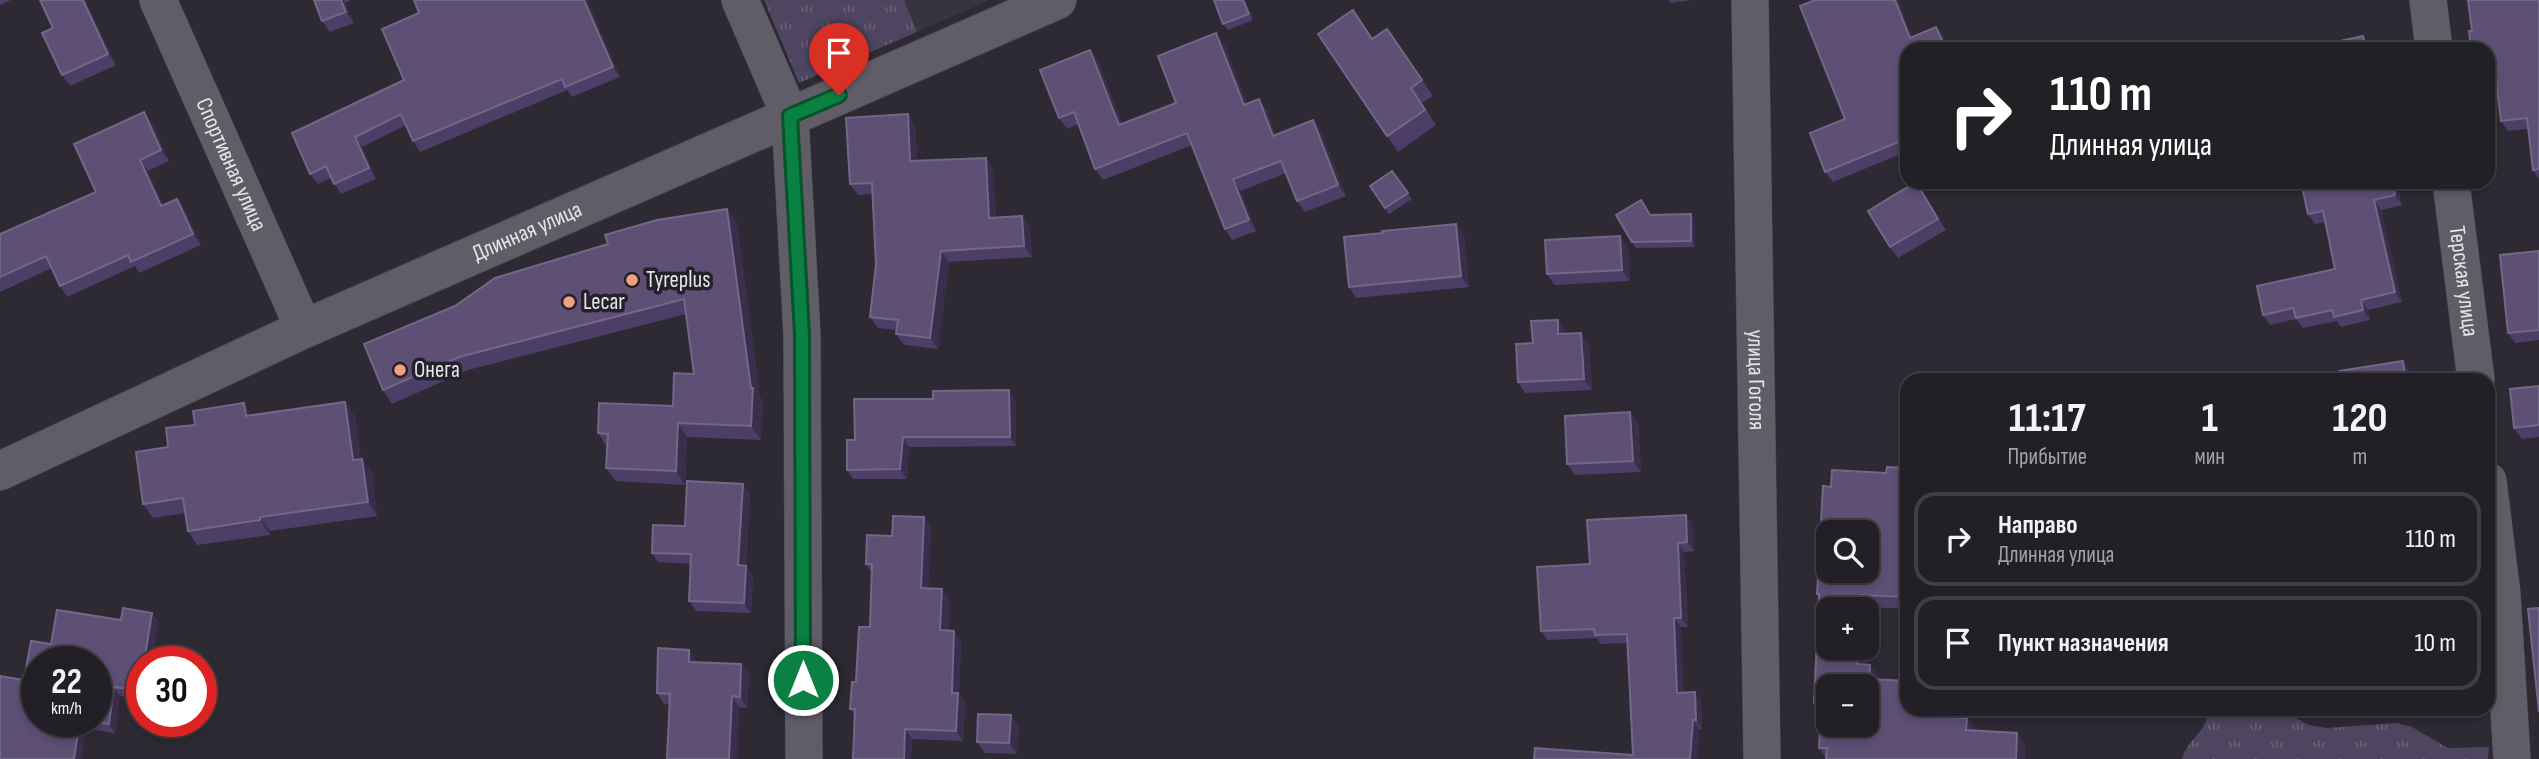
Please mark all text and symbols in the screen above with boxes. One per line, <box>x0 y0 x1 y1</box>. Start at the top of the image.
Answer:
pin <box>809 23 869 95</box>
icon: arrive <box>820 34 858 72</box>
text: 110 m <box>2050 66 2152 125</box>
icon: right <box>1935 70 2026 161</box>
street label: Спортивная улица <box>189 94 273 235</box>
text: Длинная улица <box>2050 126 2212 165</box>
street label: Длинная улица <box>468 195 586 268</box>
street label: Терская улица <box>2443 224 2484 338</box>
place label: Tyreplus <box>646 266 710 294</box>
marker: Tyreplus <box>624 272 640 288</box>
place label: Lecar <box>583 288 625 316</box>
marker: Lecar <box>561 294 577 310</box>
street label: улица Гоголя <box>1741 329 1771 430</box>
place label: Онега <box>414 356 460 384</box>
marker: Онега <box>392 362 408 378</box>
text: 11:17 <box>2009 393 2086 444</box>
text: 1 <box>2201 393 2218 444</box>
text: 120 <box>2332 393 2388 444</box>
text: Прибытие <box>2007 443 2087 471</box>
text: мин <box>2194 443 2225 471</box>
text: m <box>2353 443 2367 471</box>
text: Направо <box>1998 510 2077 541</box>
map controls <box>1816 520 1879 737</box>
button: search <box>1816 520 1879 583</box>
icon: right <box>1939 520 1977 558</box>
text: 110 m <box>2405 524 2456 555</box>
text: Длинная улица <box>1998 541 2114 569</box>
button: + <box>1816 597 1879 660</box>
icon: arrive <box>1939 624 1977 662</box>
text: Пункт назначения <box>1998 628 2169 659</box>
text: 10 m <box>2414 628 2456 659</box>
position arrow <box>766 643 840 717</box>
speed limit sign: 30 <box>126 646 217 737</box>
text: 22 <box>51 661 82 704</box>
button: − <box>1816 674 1879 737</box>
text: km/h <box>51 698 82 719</box>

